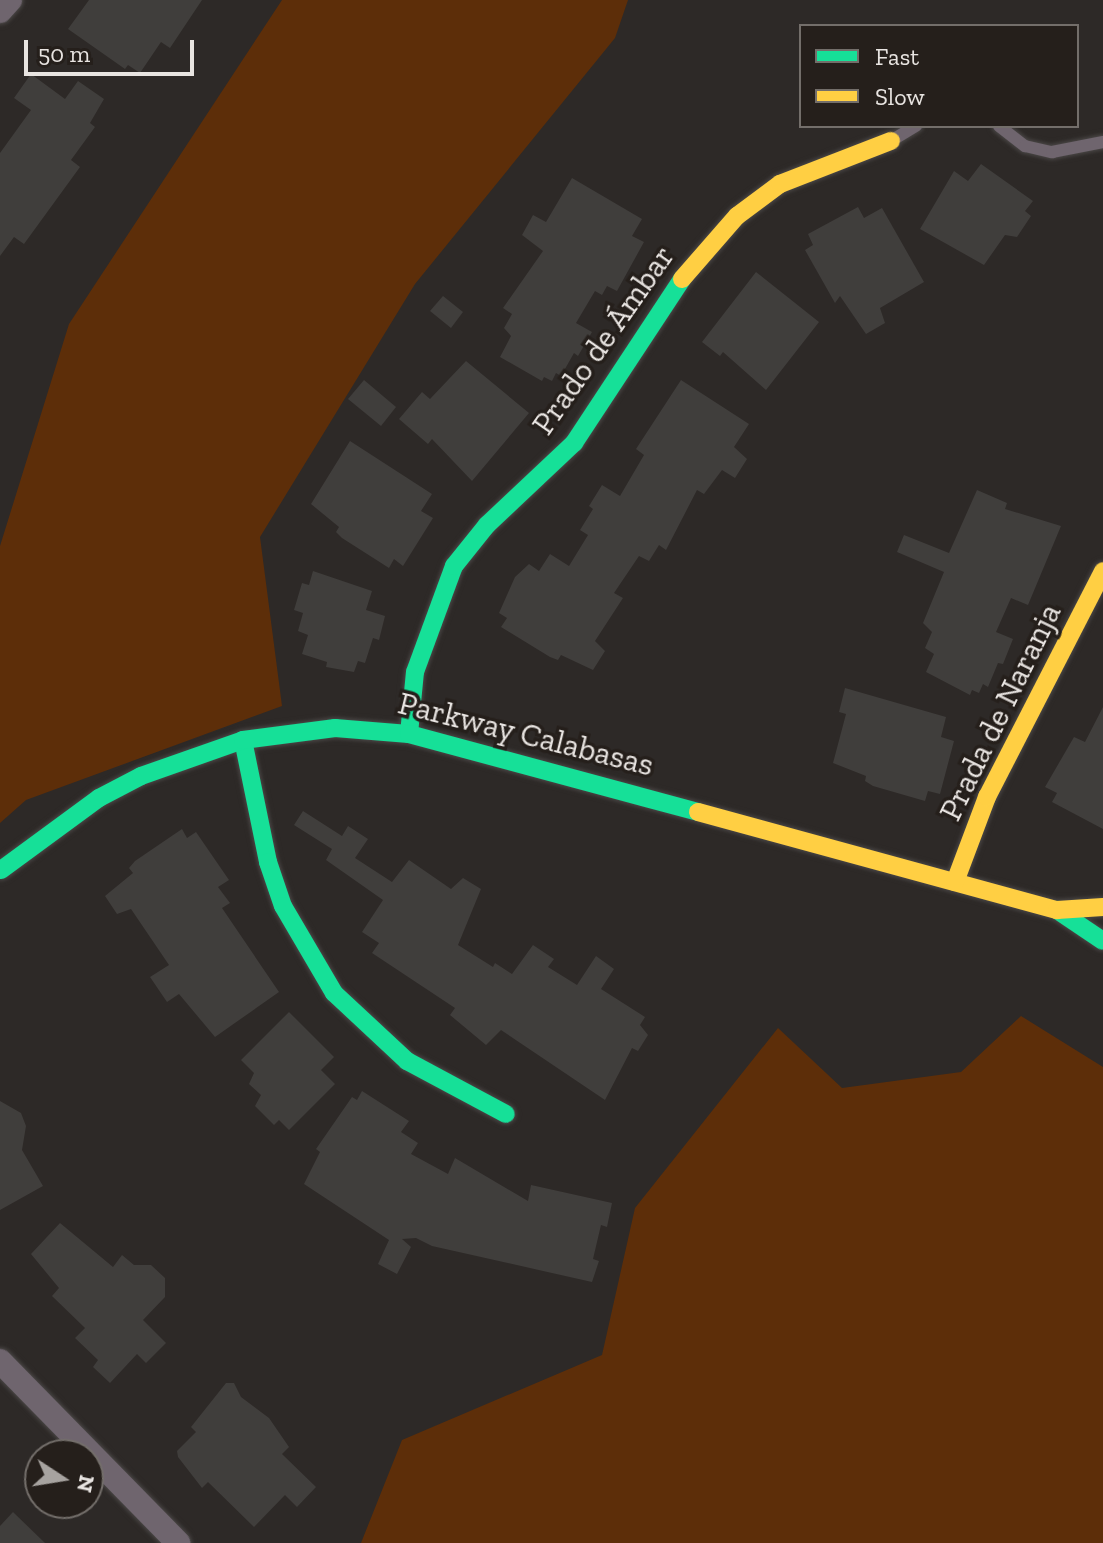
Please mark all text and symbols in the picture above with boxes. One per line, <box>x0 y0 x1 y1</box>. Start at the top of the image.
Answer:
scale bar <box>28 24 198 74</box>
legend <box>799 24 1079 128</box>
text: 50 m <box>38 39 90 68</box>
text: Fast <box>875 42 919 71</box>
text: Slow <box>875 82 925 111</box>
street label: Prado de Ámbar <box>523 238 683 442</box>
street label: Prada de Naranja <box>931 597 1069 827</box>
street label: Parkway Calabasas <box>394 684 658 784</box>
north arrow <box>24 1439 104 1519</box>
text: N <box>71 1473 101 1495</box>

